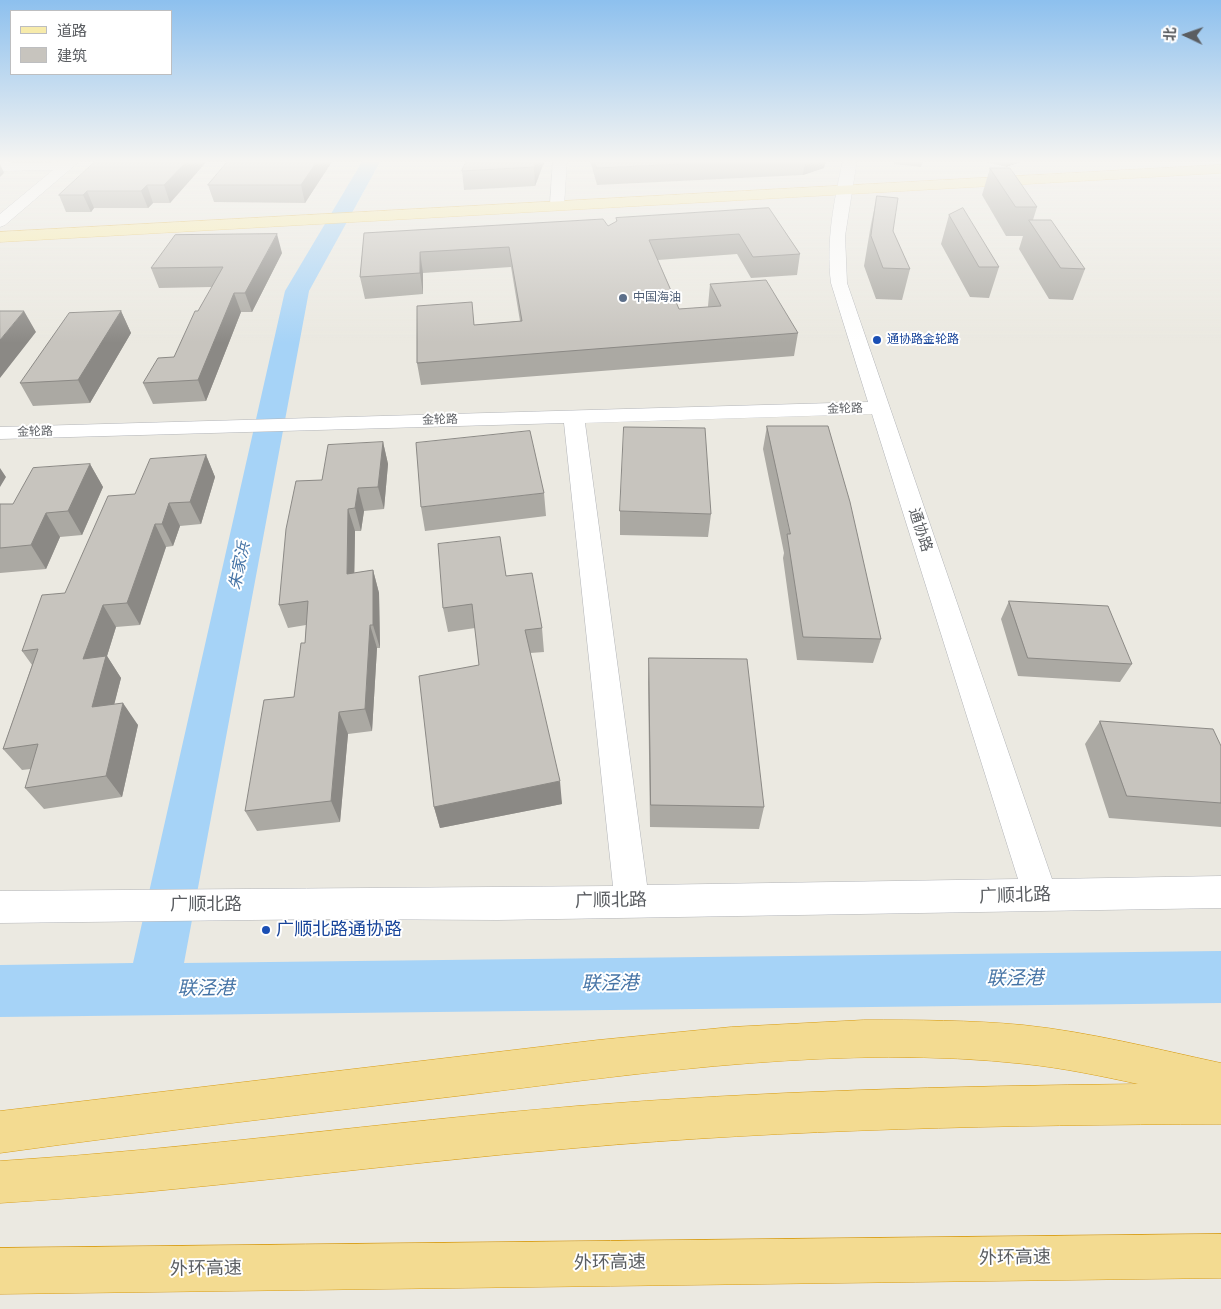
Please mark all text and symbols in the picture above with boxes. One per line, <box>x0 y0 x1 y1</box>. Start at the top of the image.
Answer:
legend <box>10 10 172 75</box>
north arrow <box>1161 10 1211 60</box>
text: 道路 <box>57 22 87 40</box>
text: 北 <box>1162 27 1179 42</box>
text: 建筑 <box>57 47 87 65</box>
place label: 中国海油 <box>633 291 681 305</box>
marker: 中国海油 <box>617 292 629 304</box>
place label: 通协路金轮路 <box>887 333 959 347</box>
marker: 通协路金轮路 <box>871 334 883 346</box>
street label: 金轮路 <box>827 401 863 417</box>
street label: 金轮路 <box>422 412 458 428</box>
street label: 金轮路 <box>17 424 53 440</box>
street label: 通协路 <box>904 506 936 554</box>
water label: 朱家浜 <box>226 541 254 591</box>
street label: 广顺北路 <box>979 884 1051 908</box>
street label: 广顺北路 <box>575 890 647 912</box>
street label: 广顺北路 <box>170 894 242 916</box>
place label: 广顺北路通协路 <box>276 919 402 941</box>
marker: 广顺北路通协路 <box>260 924 272 936</box>
water label: 联泾港 <box>986 967 1044 991</box>
water label: 联泾港 <box>581 972 639 996</box>
water label: 联泾港 <box>177 977 235 1001</box>
street label: 外环高速 <box>979 1247 1051 1269</box>
street label: 外环高速 <box>574 1252 646 1274</box>
street label: 外环高速 <box>170 1258 242 1280</box>

